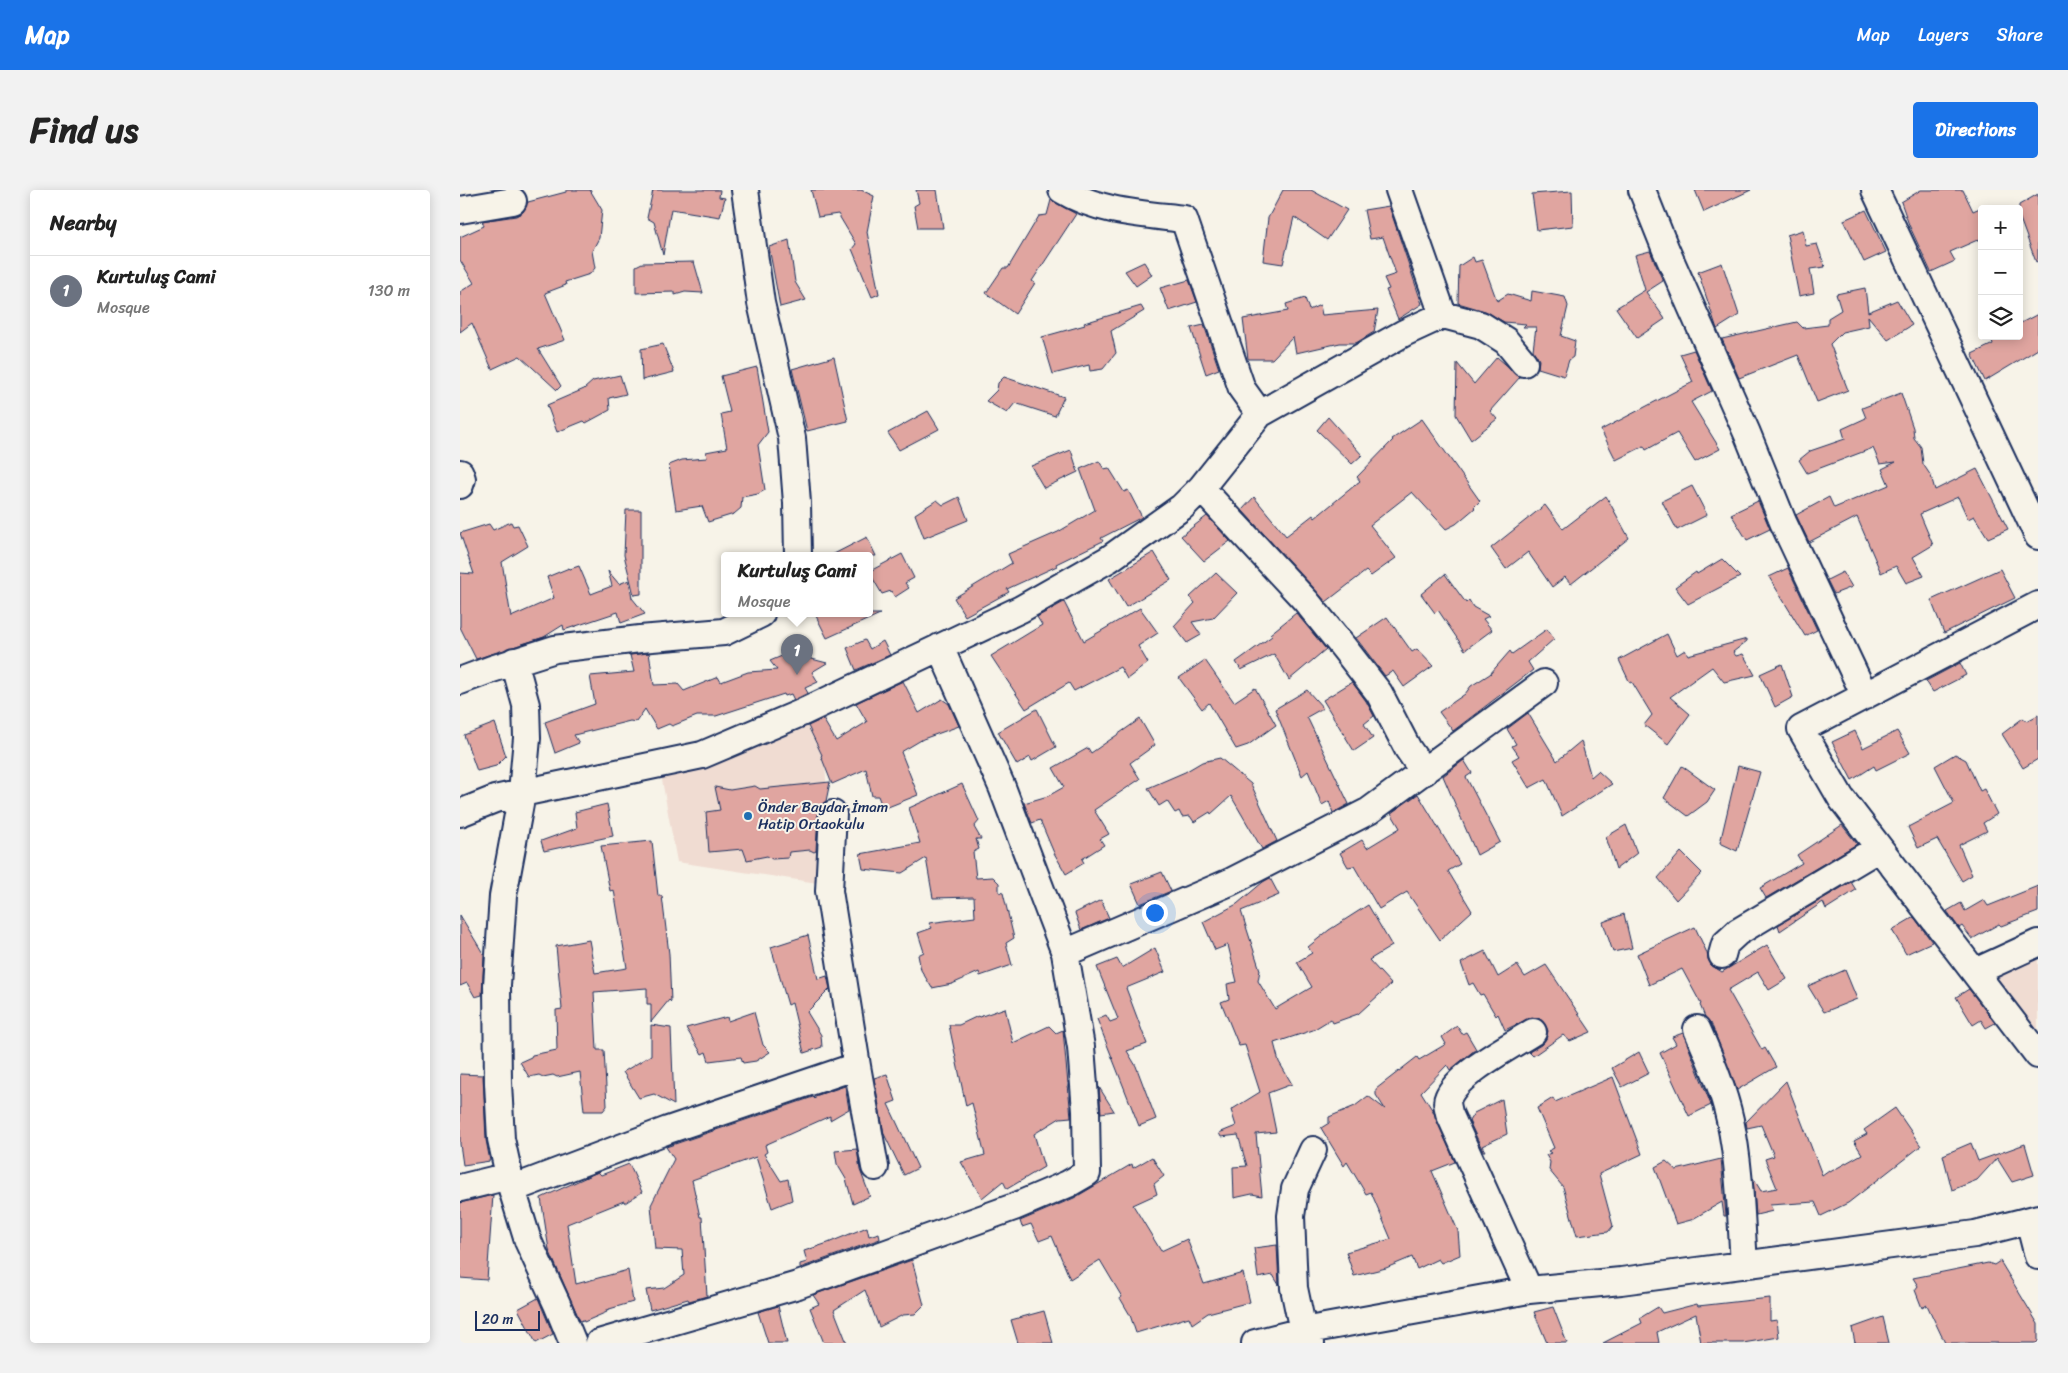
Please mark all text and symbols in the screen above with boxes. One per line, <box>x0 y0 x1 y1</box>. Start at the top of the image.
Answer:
text: Map <box>25 14 69 56</box>
text: Map <box>1857 19 1890 51</box>
text: Layers <box>1918 19 1969 51</box>
text: Share <box>1997 19 2043 51</box>
text: Find us <box>30 99 138 161</box>
button: Directions <box>1913 102 2038 158</box>
text: Nearby <box>50 204 116 242</box>
map controls <box>1978 205 2023 340</box>
button: + <box>1978 205 2023 250</box>
button: − <box>1978 250 2023 295</box>
text: Kurtuluş Cami <box>97 260 216 293</box>
text: 1 <box>63 276 69 305</box>
text: 130 m <box>368 276 410 305</box>
text: Mosque <box>97 293 150 322</box>
button: layers <box>1978 295 2023 340</box>
popup <box>721 552 873 617</box>
text: Kurtuluş Cami <box>738 554 856 587</box>
text: Mosque <box>738 587 790 616</box>
pin: 1 <box>781 634 813 675</box>
place label: Önder Baydar İmam Hatip Ortaokulu <box>758 794 888 837</box>
marker: Önder Baydar İmam Hatip Ortaokulu <box>742 810 754 822</box>
your location <box>1142 900 1168 926</box>
text: 20 m <box>482 1307 513 1332</box>
scale bar <box>475 1308 540 1331</box>

